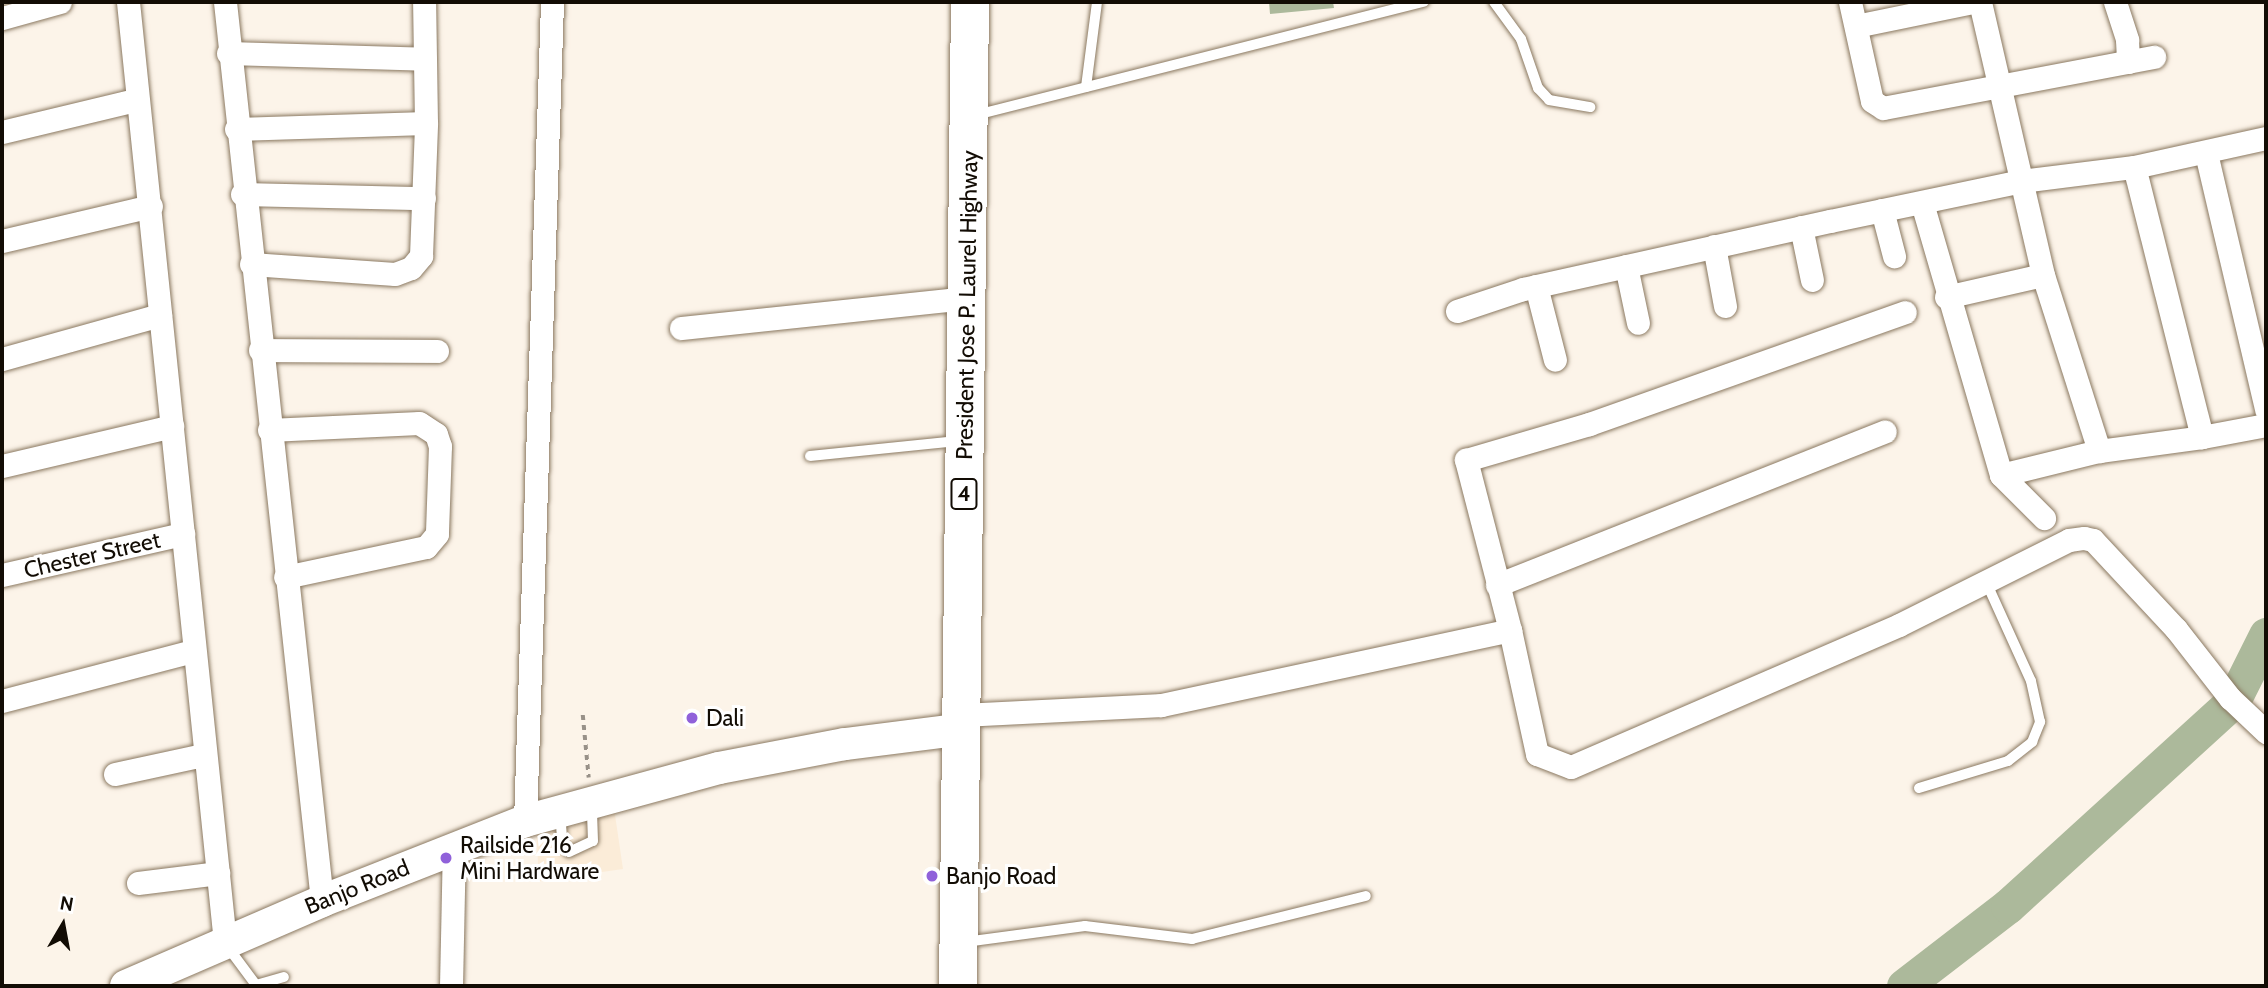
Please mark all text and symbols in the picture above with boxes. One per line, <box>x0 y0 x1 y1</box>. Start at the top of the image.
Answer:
street label: President Jose P. Laurel Highway <box>951 150 983 460</box>
road number: 4 <box>950 476 978 512</box>
street label: Chester Street <box>21 526 163 584</box>
place label: Dali <box>706 704 744 732</box>
marker: Dali <box>684 710 700 726</box>
place label: Railside 216 Mini Hardware <box>460 831 599 885</box>
marker: Railside 216 Mini Hardware <box>438 850 454 866</box>
street label: Banjo Road <box>301 854 413 920</box>
place label: Banjo Road <box>946 862 1056 890</box>
marker: Banjo Road <box>924 868 940 884</box>
north arrow <box>28 890 98 960</box>
text: N <box>58 891 75 916</box>

